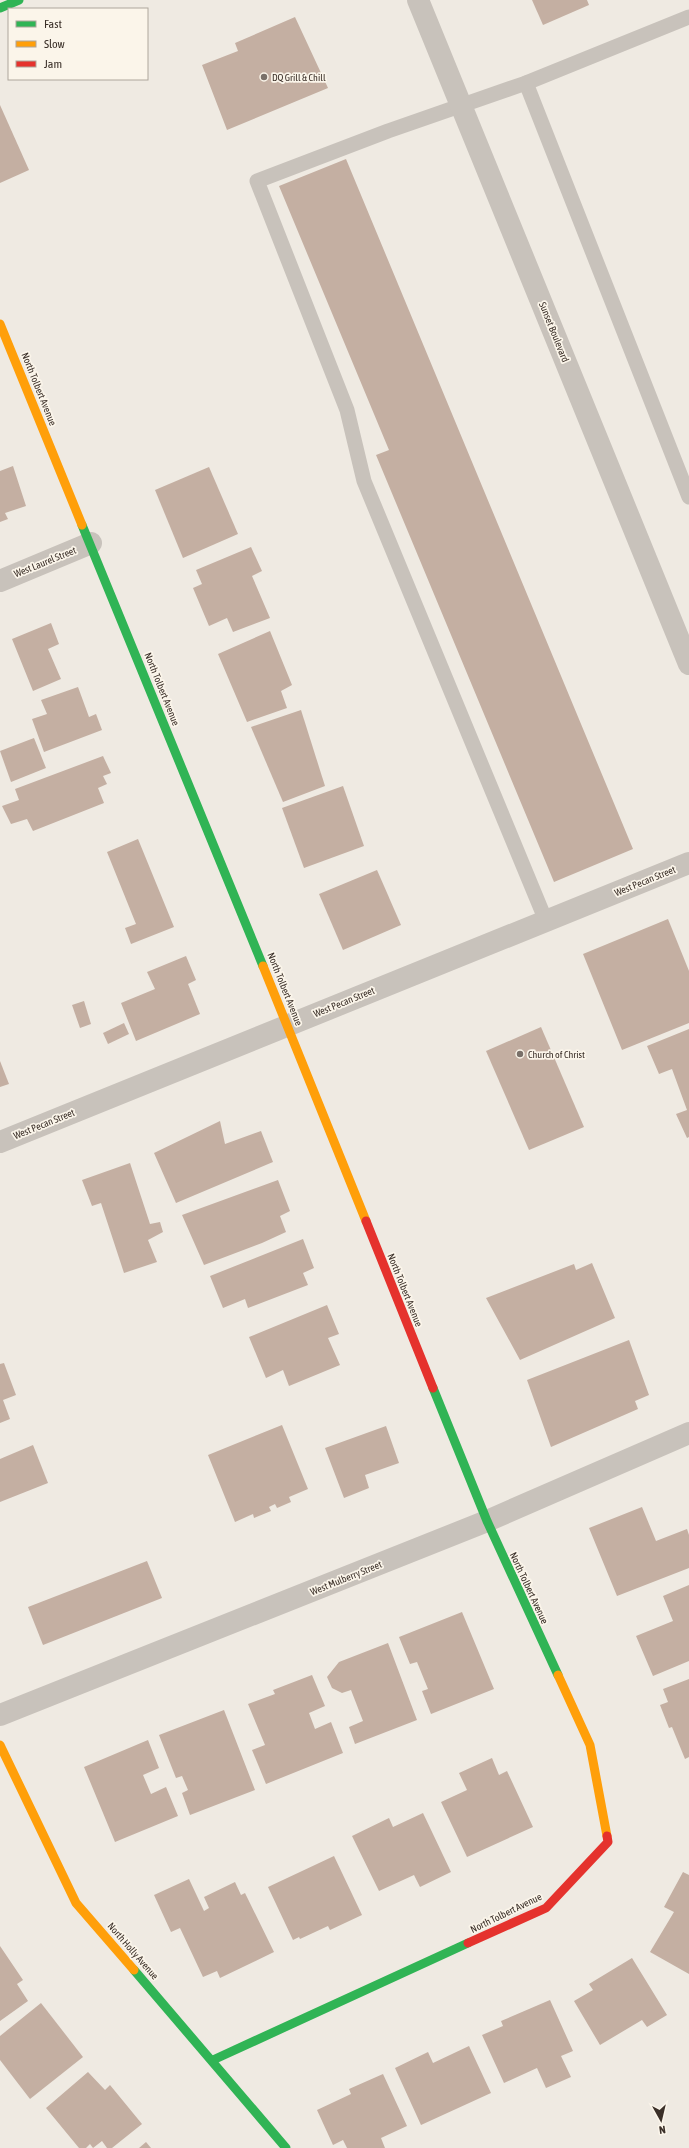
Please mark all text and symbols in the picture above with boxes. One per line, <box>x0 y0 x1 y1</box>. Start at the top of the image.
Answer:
legend <box>8 8 148 80</box>
text: Fast <box>44 17 62 31</box>
text: Slow <box>44 37 65 51</box>
text: Jam <box>44 57 62 71</box>
marker: DQ Grill & Chill <box>259 72 269 82</box>
place label: DQ Grill & Chill <box>272 72 326 83</box>
street label: Sunset Boulevard <box>537 300 571 364</box>
street label: North Tolbert Avenue <box>19 351 59 428</box>
street label: West Laurel Street <box>12 544 78 579</box>
street label: North Tolbert Avenue <box>142 651 182 728</box>
street label: West Pecan Street <box>613 864 677 898</box>
street label: North Tolbert Avenue <box>265 951 305 1028</box>
street label: West Pecan Street <box>312 985 376 1019</box>
marker: Church of Christ <box>515 1049 525 1059</box>
place label: Church of Christ <box>528 1049 585 1060</box>
street label: West Pecan Street <box>12 1107 76 1141</box>
street label: North Tolbert Avenue <box>385 1252 425 1329</box>
street label: North Tolbert Avenue <box>508 1550 551 1626</box>
street label: West Mulberry Street <box>309 1559 383 1597</box>
street label: North Tolbert Avenue <box>469 1891 544 1935</box>
street label: North Holly Avenue <box>105 1920 161 1982</box>
north arrow <box>641 2100 681 2140</box>
text: N <box>658 2124 666 2136</box>

